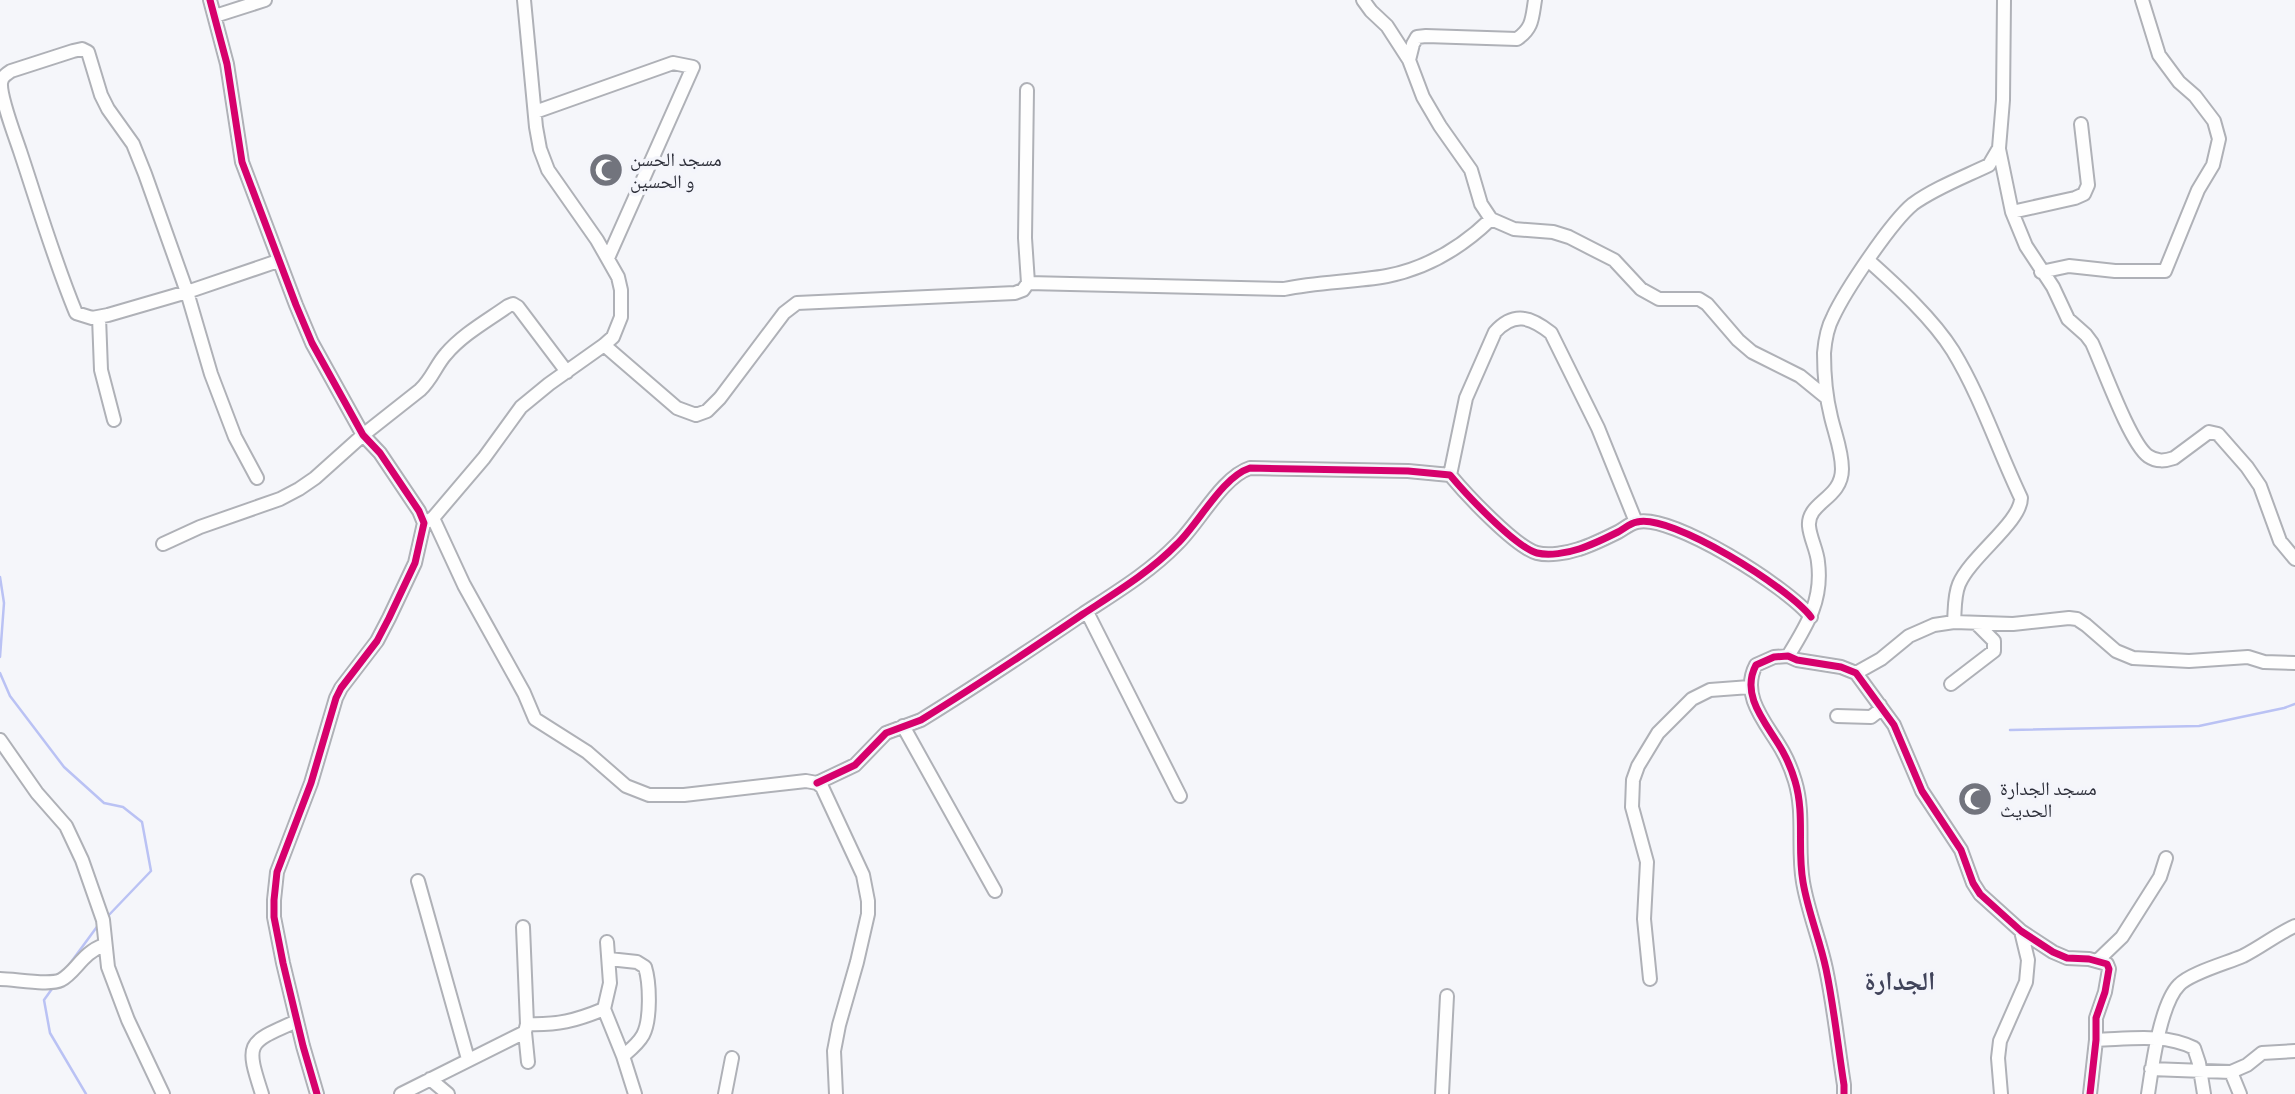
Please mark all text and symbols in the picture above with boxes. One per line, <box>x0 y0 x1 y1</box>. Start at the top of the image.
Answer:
place label: مسجد الحسن و الحسين <box>630 147 722 193</box>
mosque icon: مسجد الحسن و الحسين <box>587 151 625 189</box>
place label: مسجد الجدارة الحديث <box>2000 776 2097 821</box>
mosque icon: مسجد الجدارة الحديث <box>1956 780 1994 818</box>
district label: الجدارة <box>1865 964 1935 995</box>

